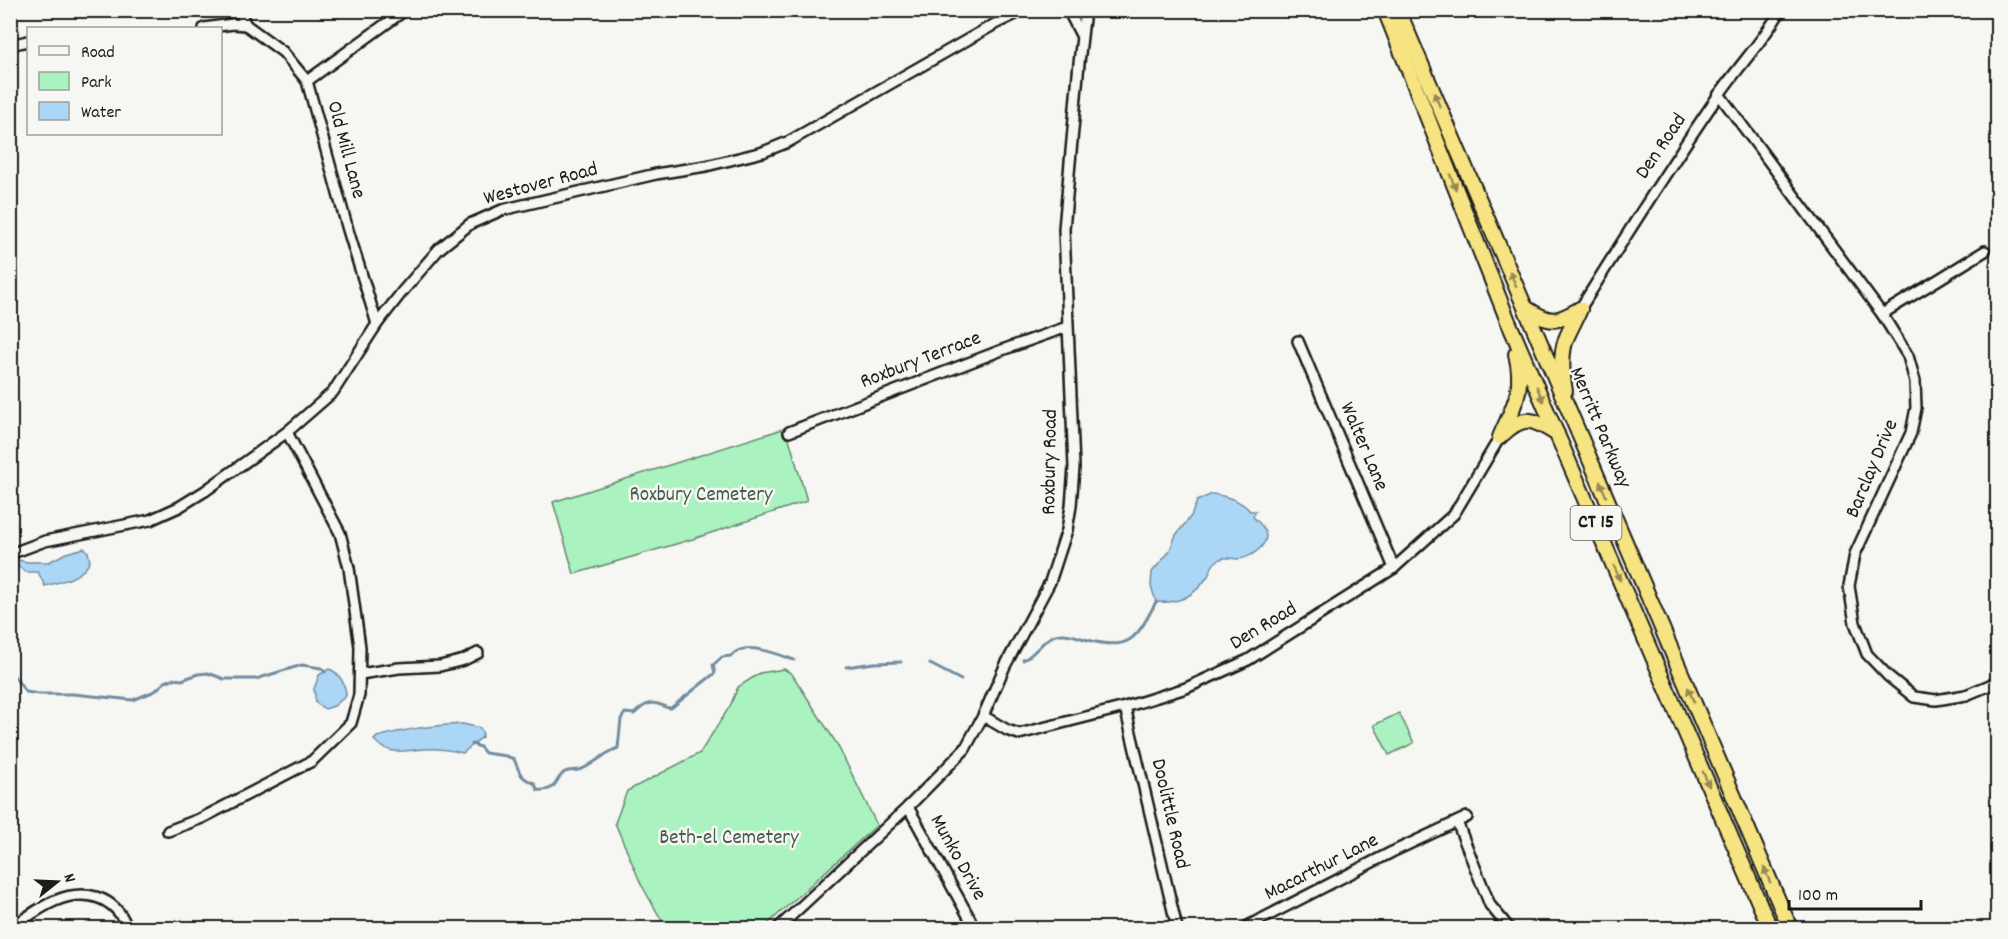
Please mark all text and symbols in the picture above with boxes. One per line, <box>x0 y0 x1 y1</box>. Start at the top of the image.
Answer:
legend <box>27 27 222 135</box>
text: Road <box>81 41 115 66</box>
text: Park <box>81 71 112 96</box>
one-way arrow <box>1432 91 1441 109</box>
street label: Old Mill Lane <box>318 98 372 202</box>
text: Water <box>81 101 121 126</box>
street label: Den Road <box>1629 108 1695 186</box>
street label: Westover Road <box>481 155 601 215</box>
one-way arrow <box>1448 173 1458 191</box>
one-way arrow <box>1508 270 1518 288</box>
street label: Roxbury Terrace <box>856 324 986 398</box>
street label: Merritt Parkway <box>1560 363 1638 494</box>
one-way arrow <box>1536 385 1545 403</box>
street label: Walter Lane <box>1331 398 1395 496</box>
street label: Roxbury Road <box>1035 409 1067 515</box>
street label: Barclay Drive <box>1839 415 1907 523</box>
one-way arrow <box>1598 480 1608 498</box>
park label: Roxbury Cemetery <box>629 481 773 511</box>
road number: CT 15 <box>1570 506 1622 540</box>
one-way arrow <box>1613 564 1622 582</box>
street label: Den Road <box>1225 595 1303 659</box>
one-way arrow <box>1686 686 1696 704</box>
street label: Doolittle Road <box>1142 756 1196 872</box>
one-way arrow <box>1701 770 1711 788</box>
street label: Munko Drive <box>921 809 993 907</box>
park label: Beth-el Cemetery <box>659 824 799 854</box>
street label: Macarthur Lane <box>1260 826 1384 910</box>
north arrow <box>27 852 87 912</box>
one-way arrow <box>1763 866 1772 883</box>
text: N <box>57 871 81 886</box>
scale bar <box>1789 873 1921 911</box>
text: 100 m <box>1798 884 1838 909</box>

